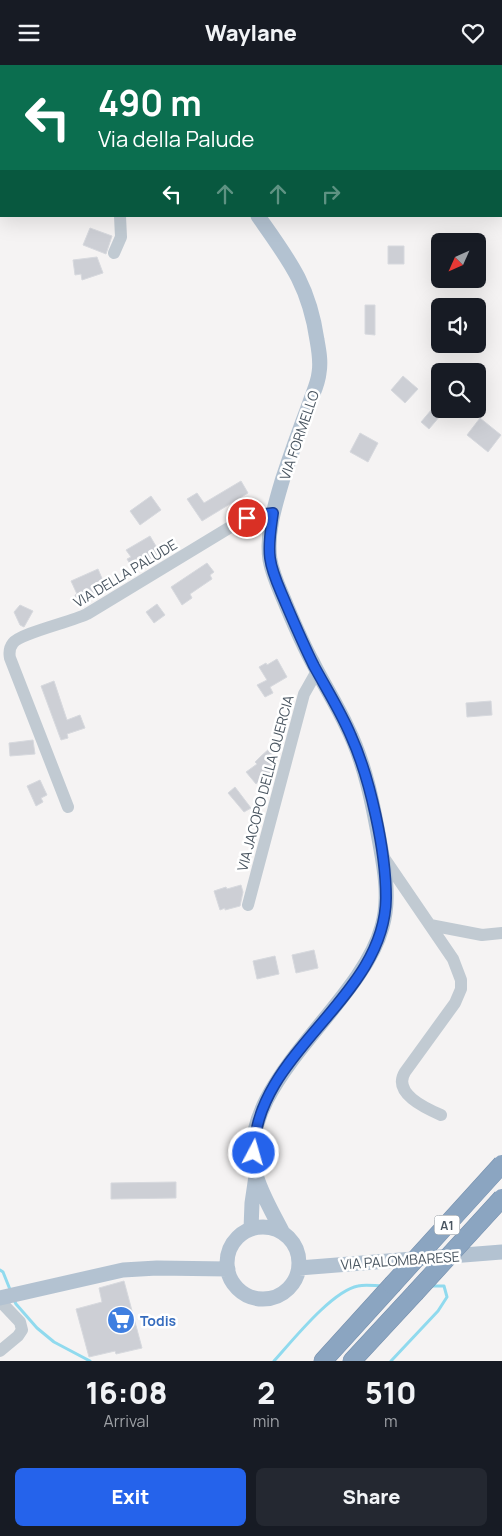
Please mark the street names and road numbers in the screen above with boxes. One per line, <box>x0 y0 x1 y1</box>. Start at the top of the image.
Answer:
street label: VIA FORMELLO <box>275 388 323 482</box>
street label: VIA DELLA PALUDE <box>70 535 180 611</box>
street label: VIA JACOPO DELLA QUERCIA <box>232 693 298 873</box>
road number: A1 <box>434 1215 460 1235</box>
street label: VIA PALOMBARESE <box>340 1246 460 1274</box>

